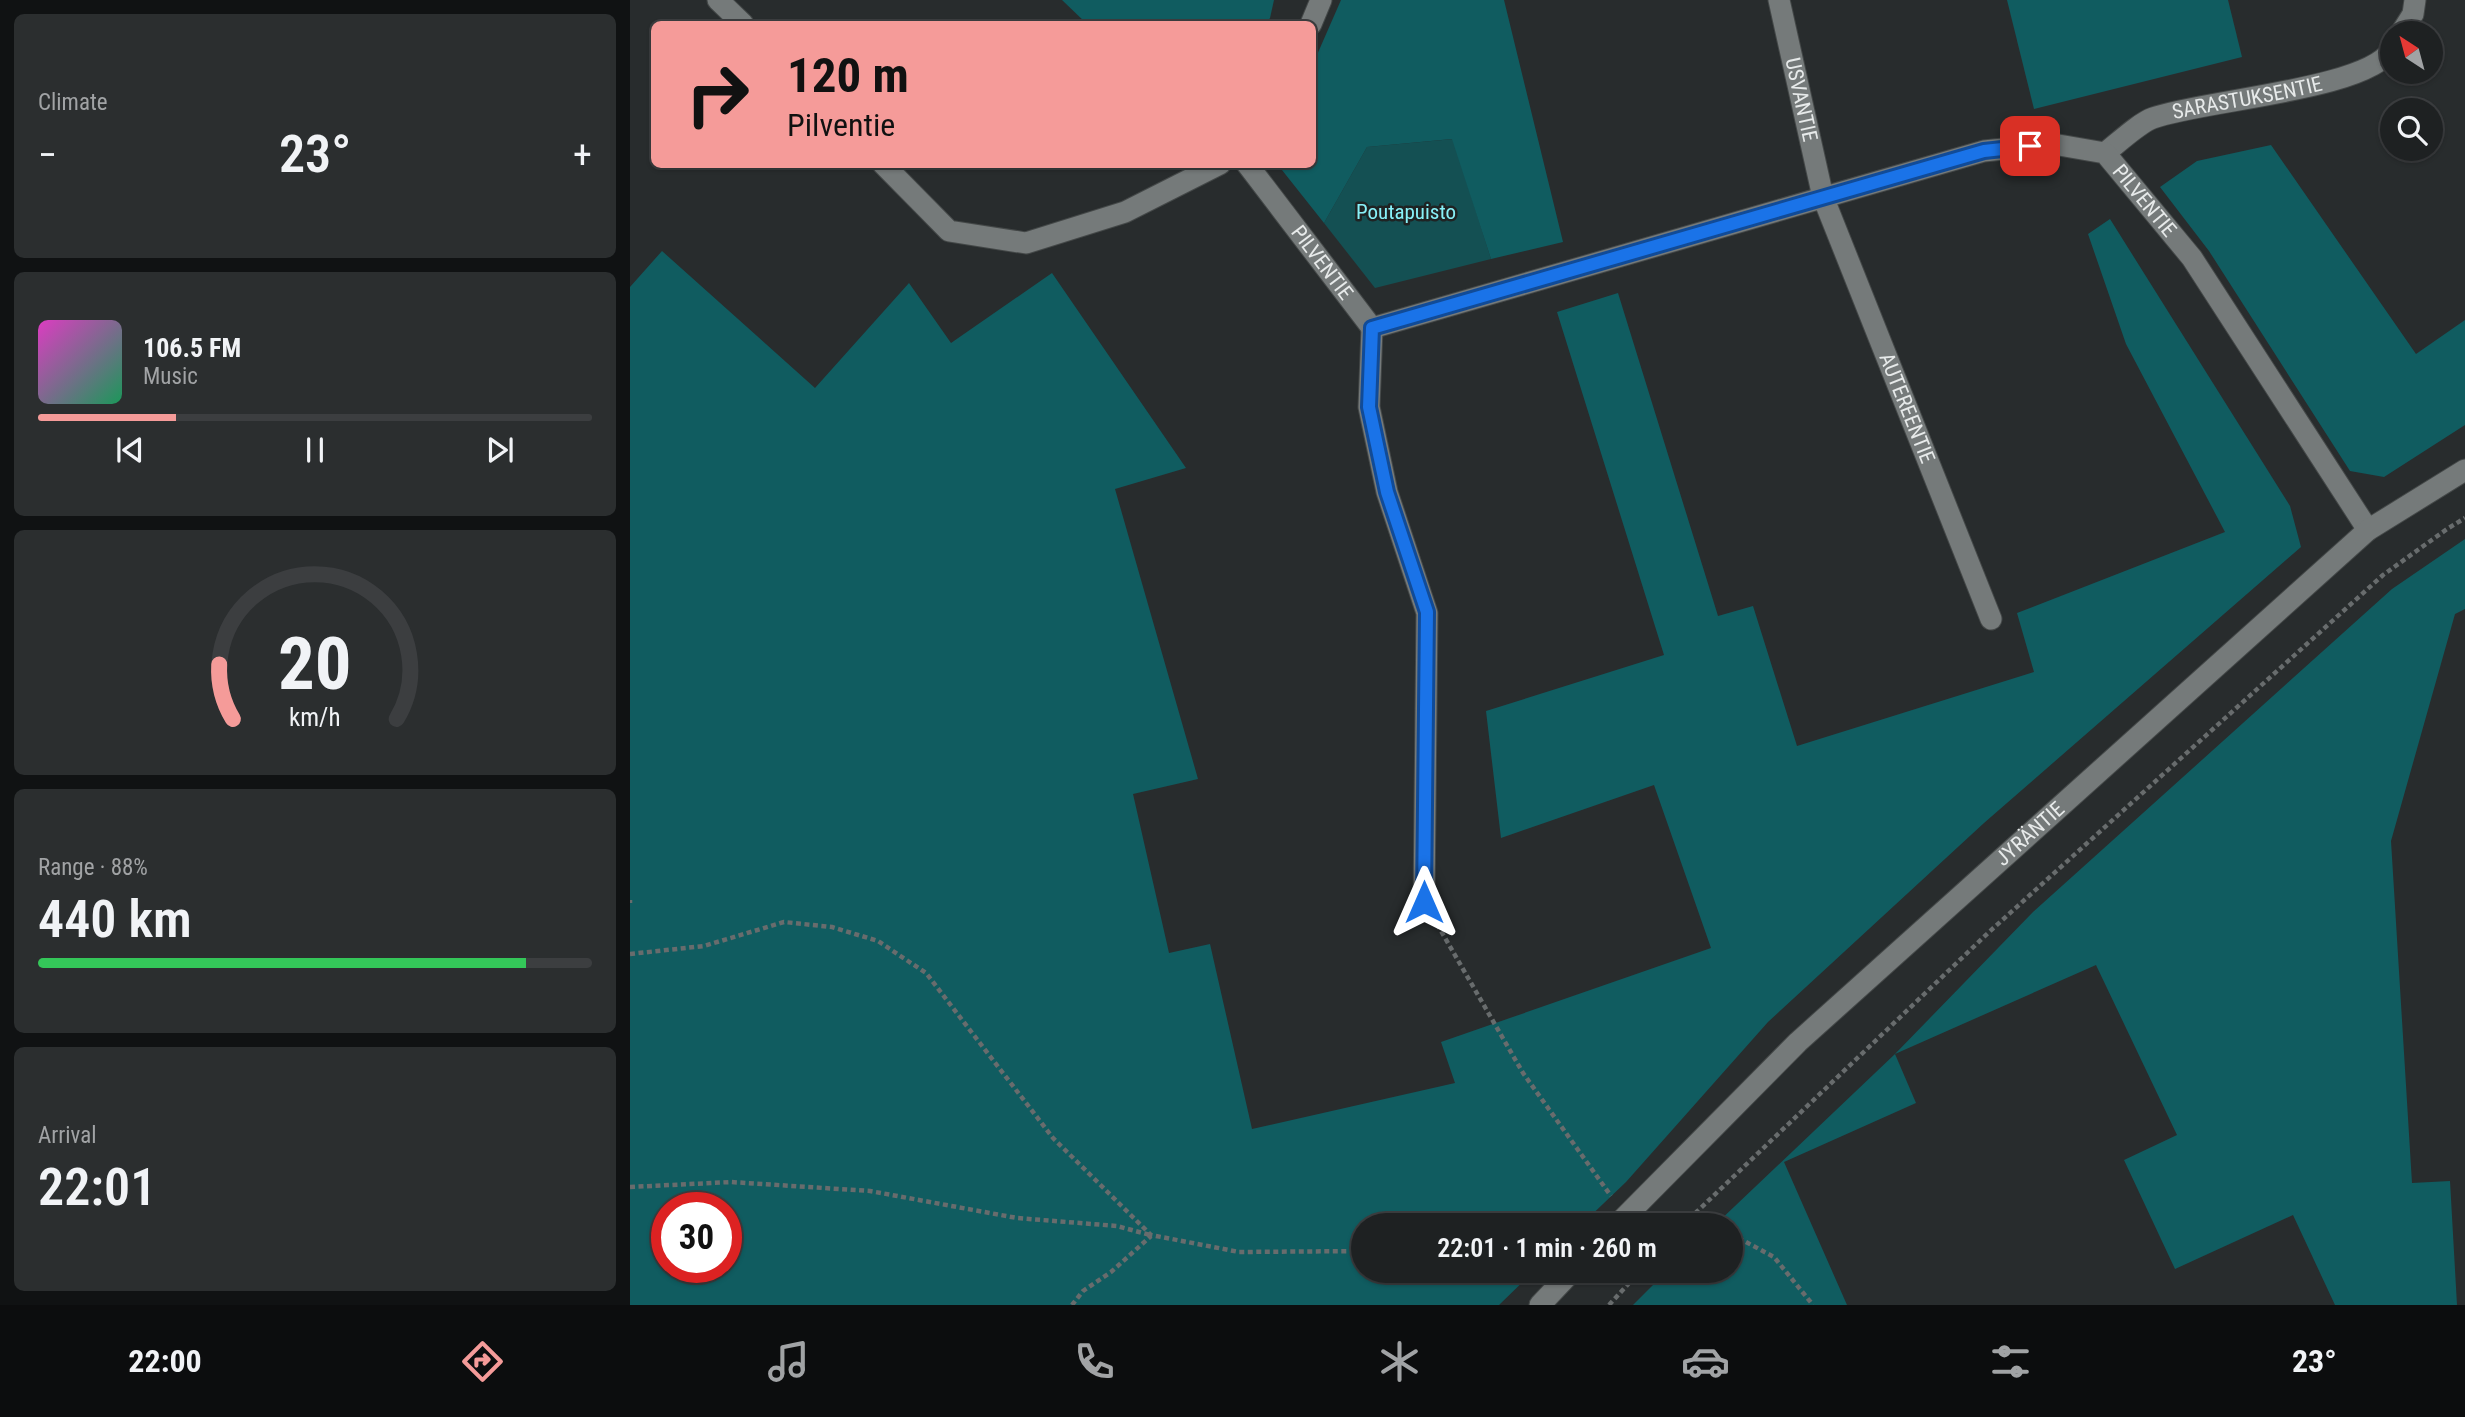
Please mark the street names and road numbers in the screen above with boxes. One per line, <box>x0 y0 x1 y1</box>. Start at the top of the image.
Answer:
street label: USVANTIE <box>1780 55 1822 144</box>
street label: SARASTUKSENTIE <box>2170 72 2325 124</box>
street label: PILVENTIE <box>2108 160 2181 242</box>
street label: PILVENTIE <box>1286 221 1358 304</box>
street label: AUTEREENTIE <box>1874 349 1940 467</box>
street label: JYRÄNTIE <box>1991 797 2069 871</box>

